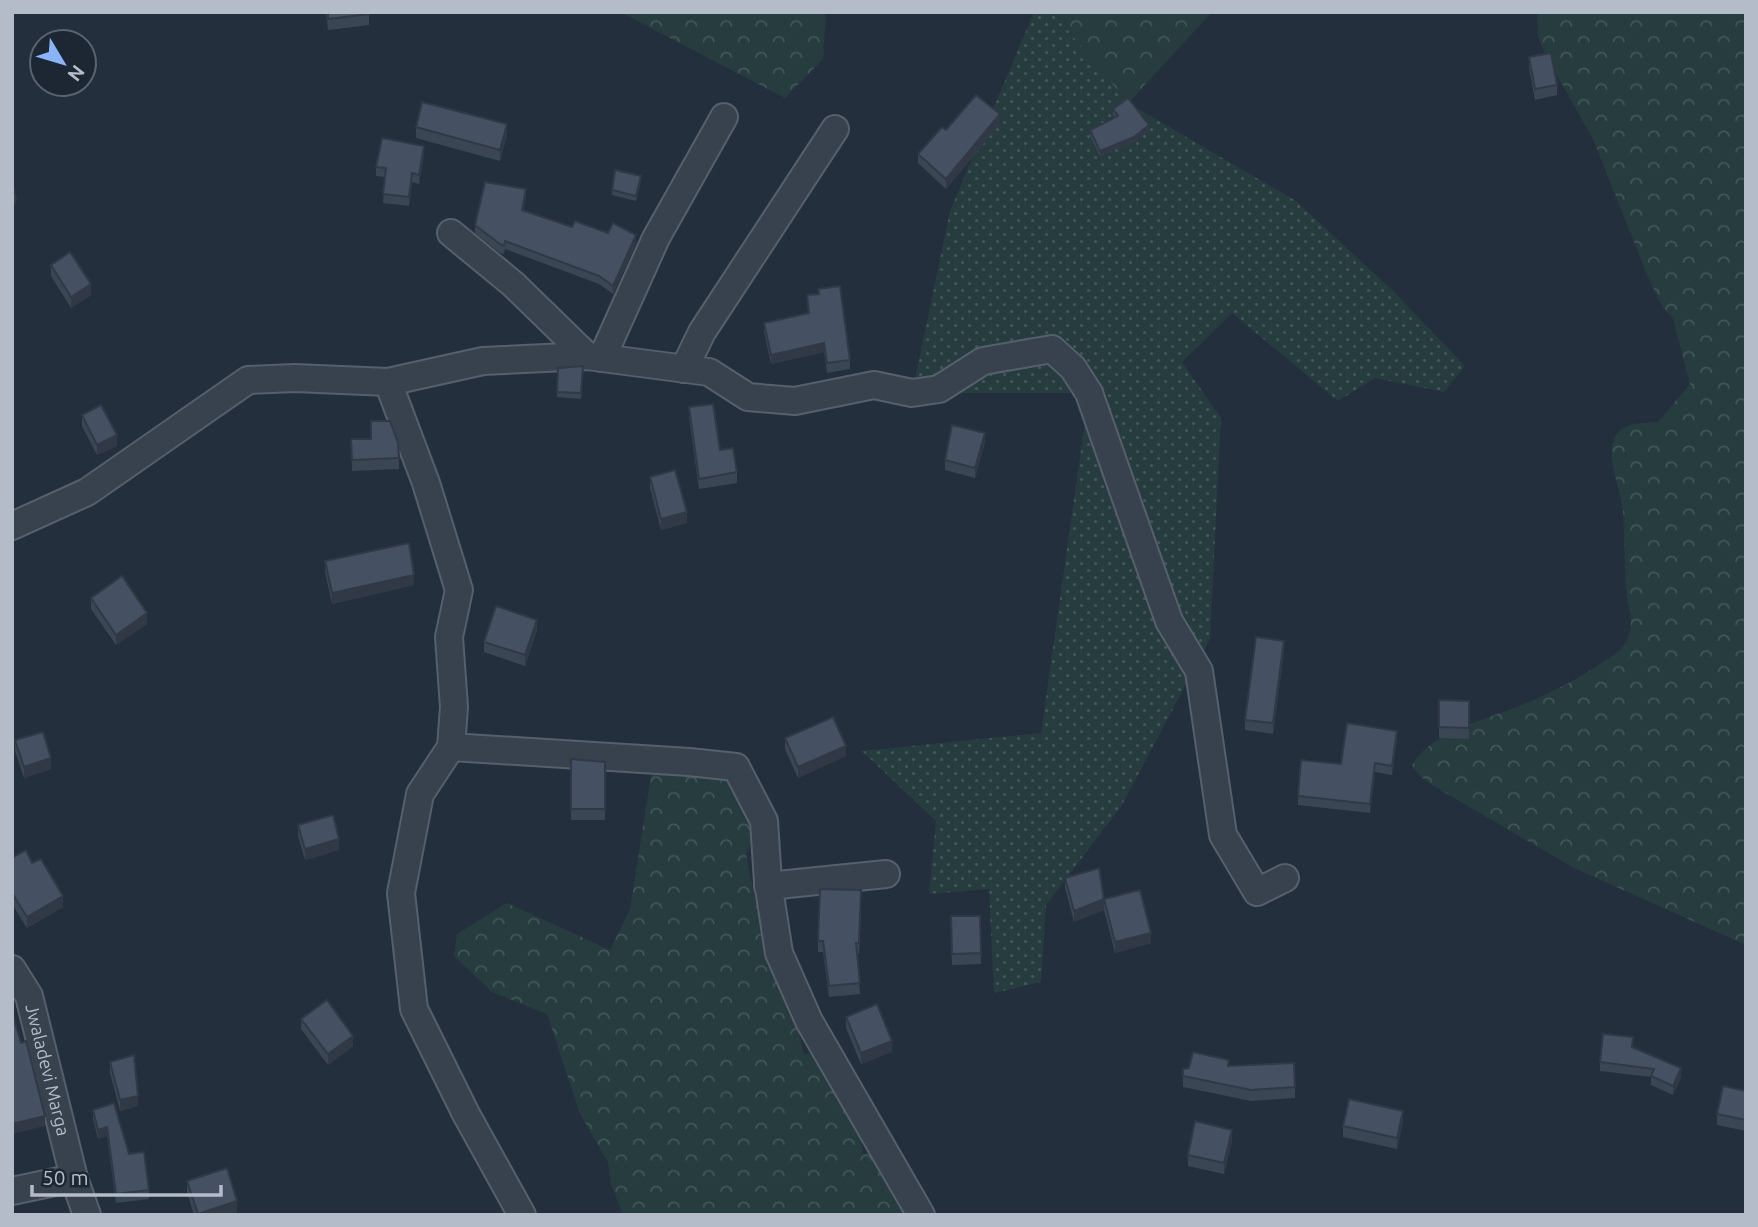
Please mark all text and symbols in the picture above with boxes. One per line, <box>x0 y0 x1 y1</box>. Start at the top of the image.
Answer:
north arrow <box>28 28 98 98</box>
text: N <box>63 61 89 86</box>
street label: Jwaladevi Marga <box>22 1002 74 1138</box>
scale bar <box>32 1154 220 1198</box>
text: 50 m <box>42 1165 89 1189</box>

